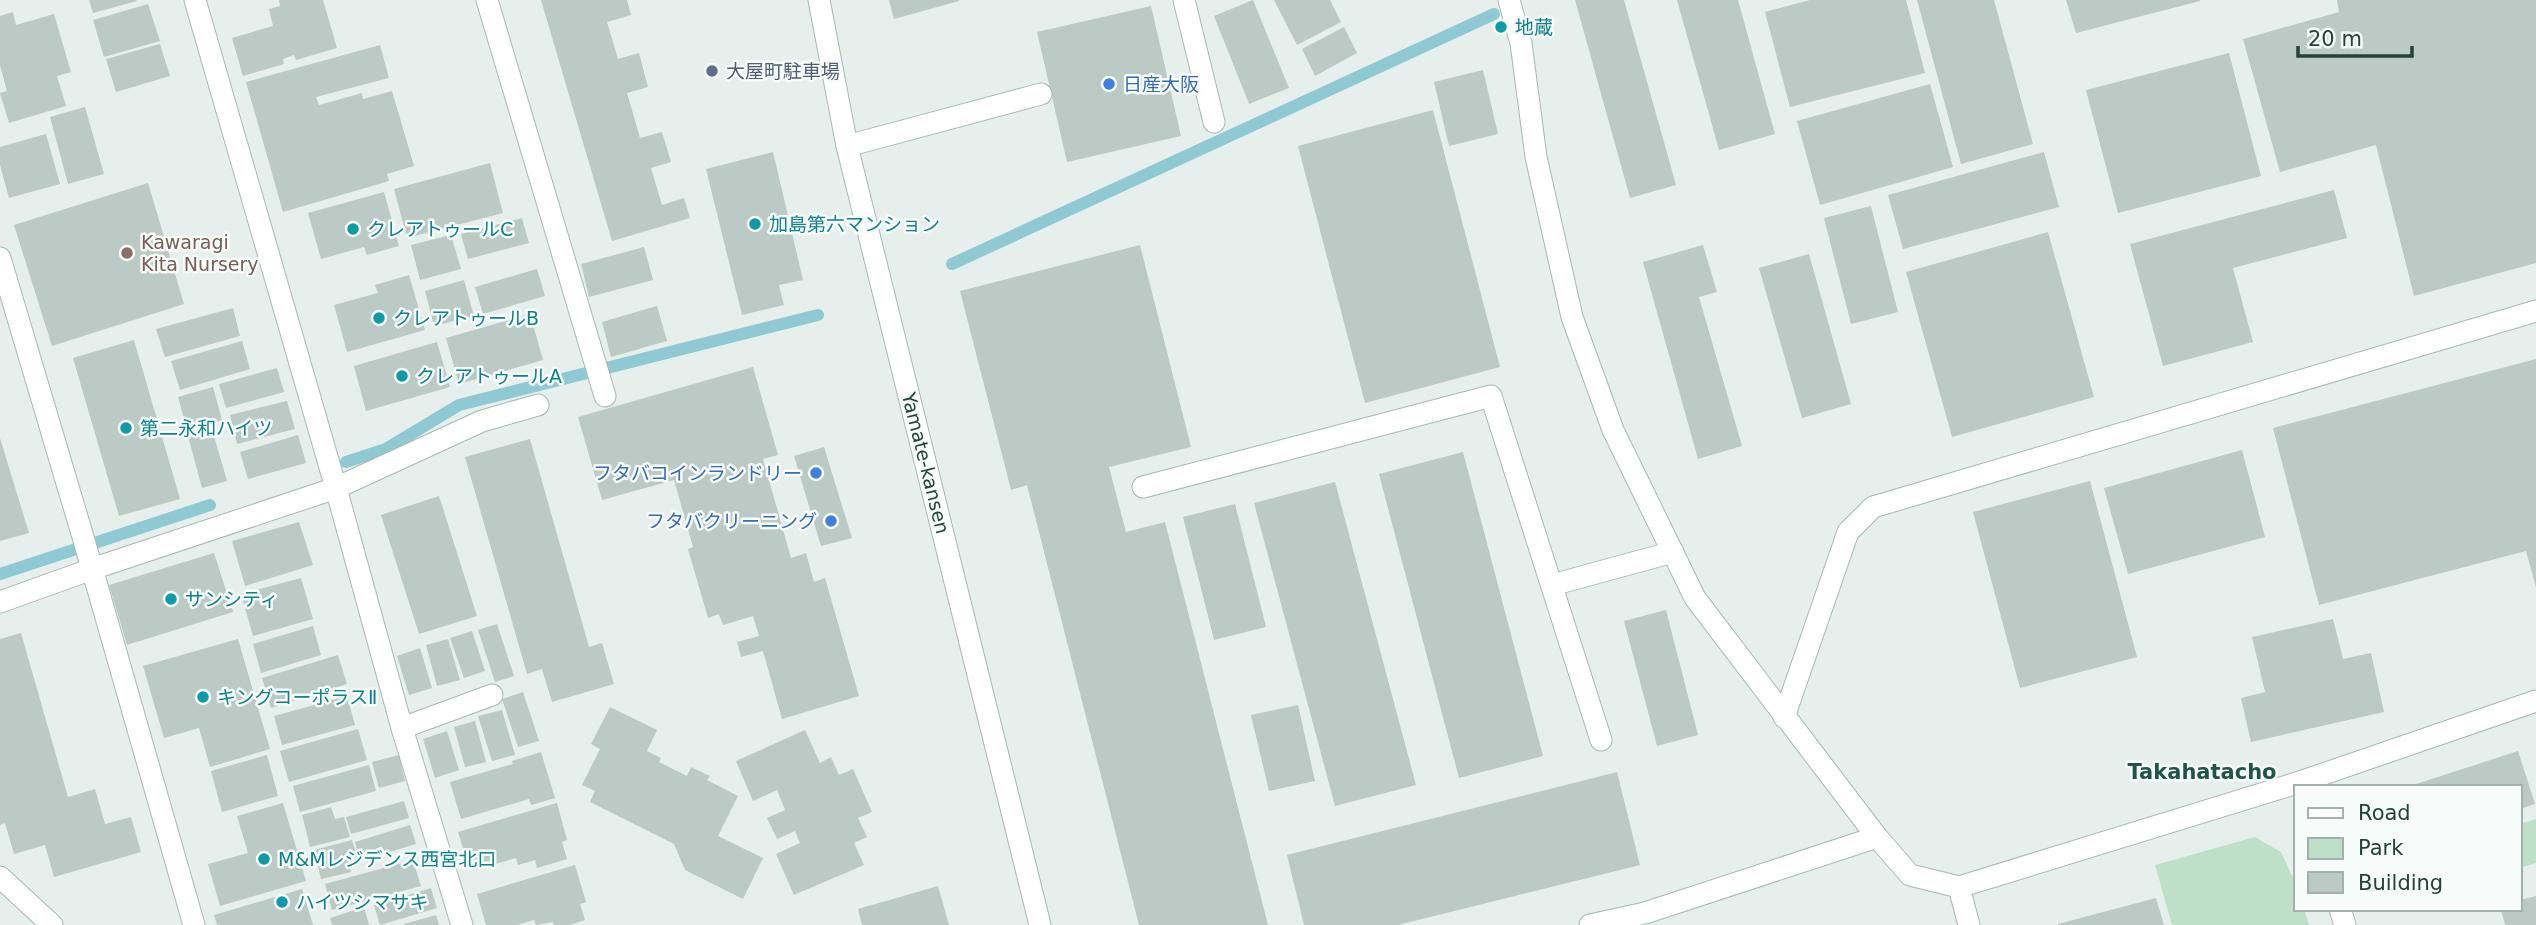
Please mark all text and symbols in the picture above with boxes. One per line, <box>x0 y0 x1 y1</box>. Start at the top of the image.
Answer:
scale bar <box>2298 14 2412 58</box>
place label: 地蔵 <box>1515 16 1553 38</box>
marker: 地蔵 <box>1493 19 1509 35</box>
text: 20 m <box>2308 27 2362 51</box>
place label: 大屋町駐車場 <box>726 60 840 82</box>
marker: 大屋町駐車場 <box>704 63 720 79</box>
place label: 日産大阪 <box>1123 73 1199 95</box>
marker: 日産大阪 <box>1101 76 1117 92</box>
place label: 加島第六マンション <box>769 213 940 235</box>
marker: 加島第六マンション <box>747 216 763 232</box>
place label: クレアトゥールC <box>367 218 513 240</box>
marker: クレアトゥールC <box>345 221 361 237</box>
place label: Kawaragi Kita Nursery <box>141 231 259 275</box>
marker: Kawaragi Kita Nursery <box>119 245 135 261</box>
place label: クレアトゥールB <box>393 307 539 329</box>
marker: クレアトゥールB <box>371 310 387 326</box>
place label: クレアトゥールA <box>416 365 562 387</box>
marker: クレアトゥールA <box>394 368 410 384</box>
street label: Yamate-kansen <box>898 389 954 536</box>
place label: 第二永和ハイツ <box>140 417 273 439</box>
marker: 第二永和ハイツ <box>118 420 134 436</box>
place label: フタバコインランドリー <box>593 462 802 484</box>
marker: フタバコインランドリー <box>808 465 824 481</box>
place label: フタバクリーニング <box>646 510 817 532</box>
marker: フタバクリーニング <box>823 513 839 529</box>
place label: サンシティ <box>185 588 279 610</box>
marker: サンシティ <box>163 591 179 607</box>
place label: キングコーポラスⅡ <box>217 686 377 708</box>
marker: キングコーポラスⅡ <box>195 689 211 705</box>
district label: Takahatacho <box>2127 760 2277 784</box>
legend <box>2294 785 2522 911</box>
text: Road <box>2358 801 2411 825</box>
text: Park <box>2358 836 2404 860</box>
place label: M&Mレジデンス西宮北口 <box>278 848 496 870</box>
marker: M&Mレジデンス西宮北口 <box>256 851 272 867</box>
text: Building <box>2358 871 2443 895</box>
place label: ハイツシマサキ <box>296 891 429 913</box>
marker: ハイツシマサキ <box>274 894 290 910</box>

